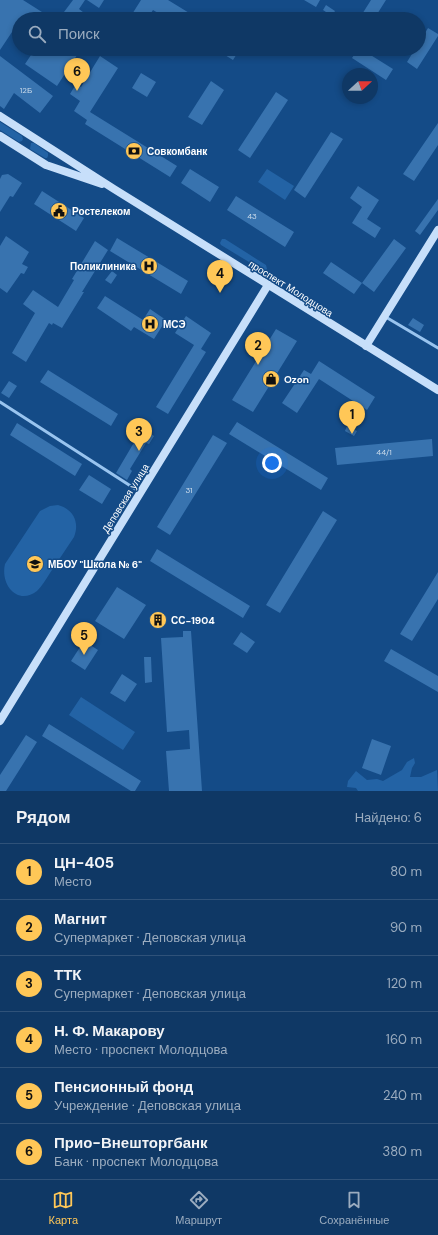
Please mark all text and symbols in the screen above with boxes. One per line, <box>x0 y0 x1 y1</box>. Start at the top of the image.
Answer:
search box <box>12 12 426 56</box>
icon: search <box>26 23 48 45</box>
text: Поиск <box>58 24 100 44</box>
pin: 6 <box>64 58 90 91</box>
north arrow <box>342 68 378 104</box>
house number: 12Б <box>20 85 32 95</box>
bank icon: Совкомбанк <box>124 141 144 161</box>
place label: Совкомбанк <box>147 145 208 158</box>
public building icon: Ростелеком <box>49 201 69 221</box>
place label: Ростелеком <box>72 205 130 218</box>
house number: 43 <box>247 211 257 221</box>
hospital icon: Поликлиника <box>139 256 159 276</box>
street label: проспект Молодцова <box>246 257 336 320</box>
place label: Поликлиника <box>70 260 136 273</box>
pin: 4 <box>207 260 233 293</box>
hospital icon: МСЭ <box>140 314 160 334</box>
place label: МСЭ <box>163 318 186 331</box>
pin: 2 <box>245 332 271 365</box>
shop icon: Ozon <box>261 369 281 389</box>
place label: Ozon <box>284 373 309 386</box>
pin: 1 <box>339 401 365 434</box>
pin: 3 <box>126 418 152 451</box>
house number: 44/1 <box>376 447 392 457</box>
your location <box>262 453 282 473</box>
street label: Деповская улица <box>99 461 152 535</box>
house number: 31 <box>185 485 193 495</box>
school or university icon: МБОУ "Школа № 6" <box>25 554 45 574</box>
place label: МБОУ "Школа № 6" <box>48 558 142 571</box>
building icon: СС-1904 <box>148 610 168 630</box>
place label: СС-1904 <box>171 614 215 627</box>
pin: 5 <box>71 622 97 655</box>
text: Рядом <box>16 806 71 828</box>
text: Найдено: 6 <box>355 809 422 826</box>
text: ЦН-405 <box>54 853 114 873</box>
text: 1 <box>27 863 31 880</box>
text: 80 m <box>390 863 422 880</box>
text: Место <box>54 873 92 890</box>
text: Магнит <box>54 909 107 929</box>
text: 2 <box>25 919 33 936</box>
text: 90 m <box>390 919 422 936</box>
text: Супермаркет · Деповская улица <box>54 929 246 946</box>
text: ТТК <box>54 965 81 985</box>
text: 3 <box>25 975 33 992</box>
text: 120 m <box>387 975 422 992</box>
text: Супермаркет · Деповская улица <box>54 985 246 1002</box>
text: Н. Ф. Макарову <box>54 1021 165 1041</box>
text: 4 <box>25 1031 33 1048</box>
text: 160 m <box>386 1031 422 1048</box>
text: Место · проспект Молодцова <box>54 1041 227 1058</box>
text: Пенсионный фонд <box>54 1077 193 1097</box>
text: 5 <box>25 1087 33 1104</box>
text: 240 m <box>383 1087 422 1104</box>
text: Учреждение · Деповская улица <box>54 1097 241 1114</box>
text: Прио-Внешторгбанк <box>54 1133 208 1153</box>
text: 6 <box>25 1143 33 1160</box>
text: 380 m <box>382 1143 422 1160</box>
text: Банк · проспект Молодцова <box>54 1153 218 1170</box>
tab: Карта <box>49 1189 78 1227</box>
tab: Маршрут <box>175 1189 222 1227</box>
tab: Сохранённые <box>319 1189 389 1227</box>

